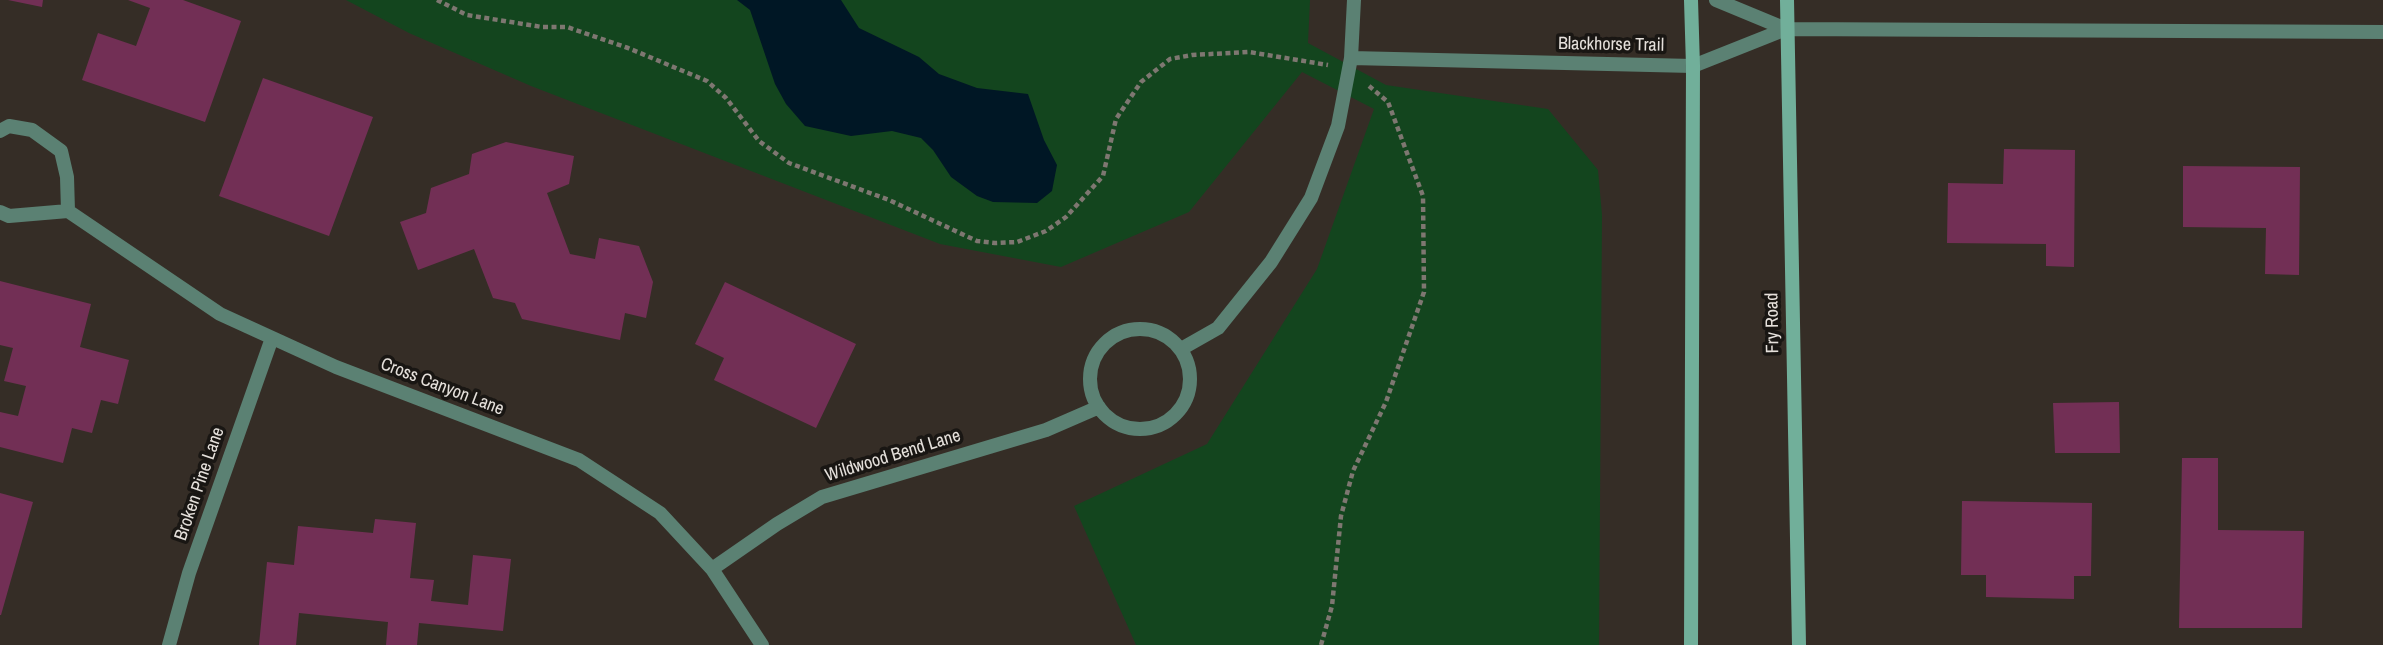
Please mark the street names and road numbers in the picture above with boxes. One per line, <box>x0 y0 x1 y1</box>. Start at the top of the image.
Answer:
street label: Blackhorse Trail <box>1558 33 1664 57</box>
street label: Fry Road <box>1762 292 1784 354</box>
street label: Cross Canyon Lane <box>377 354 507 420</box>
street label: Broken Pine Lane <box>171 425 229 543</box>
street label: Wildwood Bend Lane <box>823 425 963 487</box>

